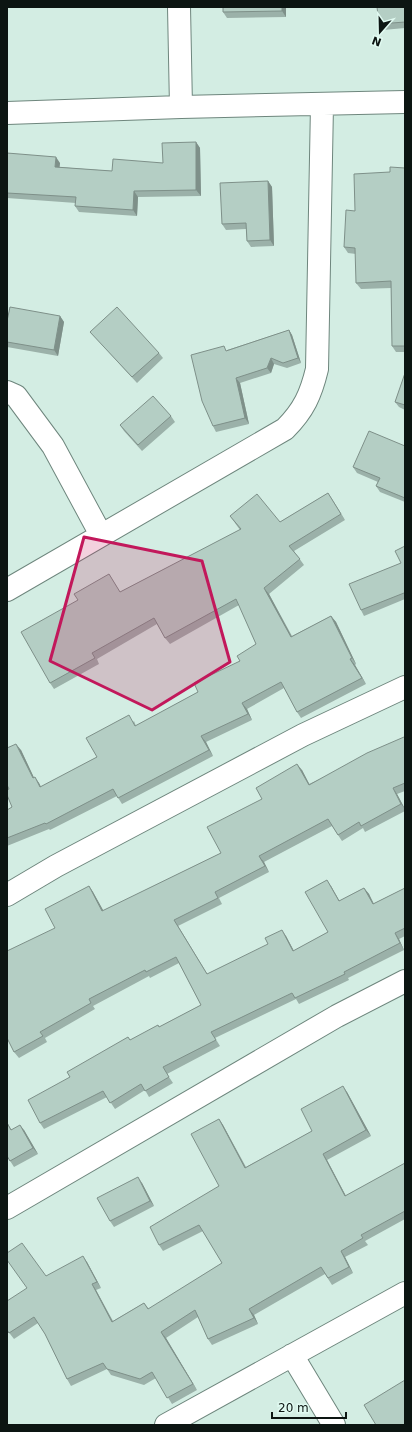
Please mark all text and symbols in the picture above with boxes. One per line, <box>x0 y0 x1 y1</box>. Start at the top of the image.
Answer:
north arrow <box>360 12 400 52</box>
text: N <box>370 33 383 49</box>
scale bar <box>272 1394 346 1420</box>
text: 20 m <box>278 1401 309 1415</box>

